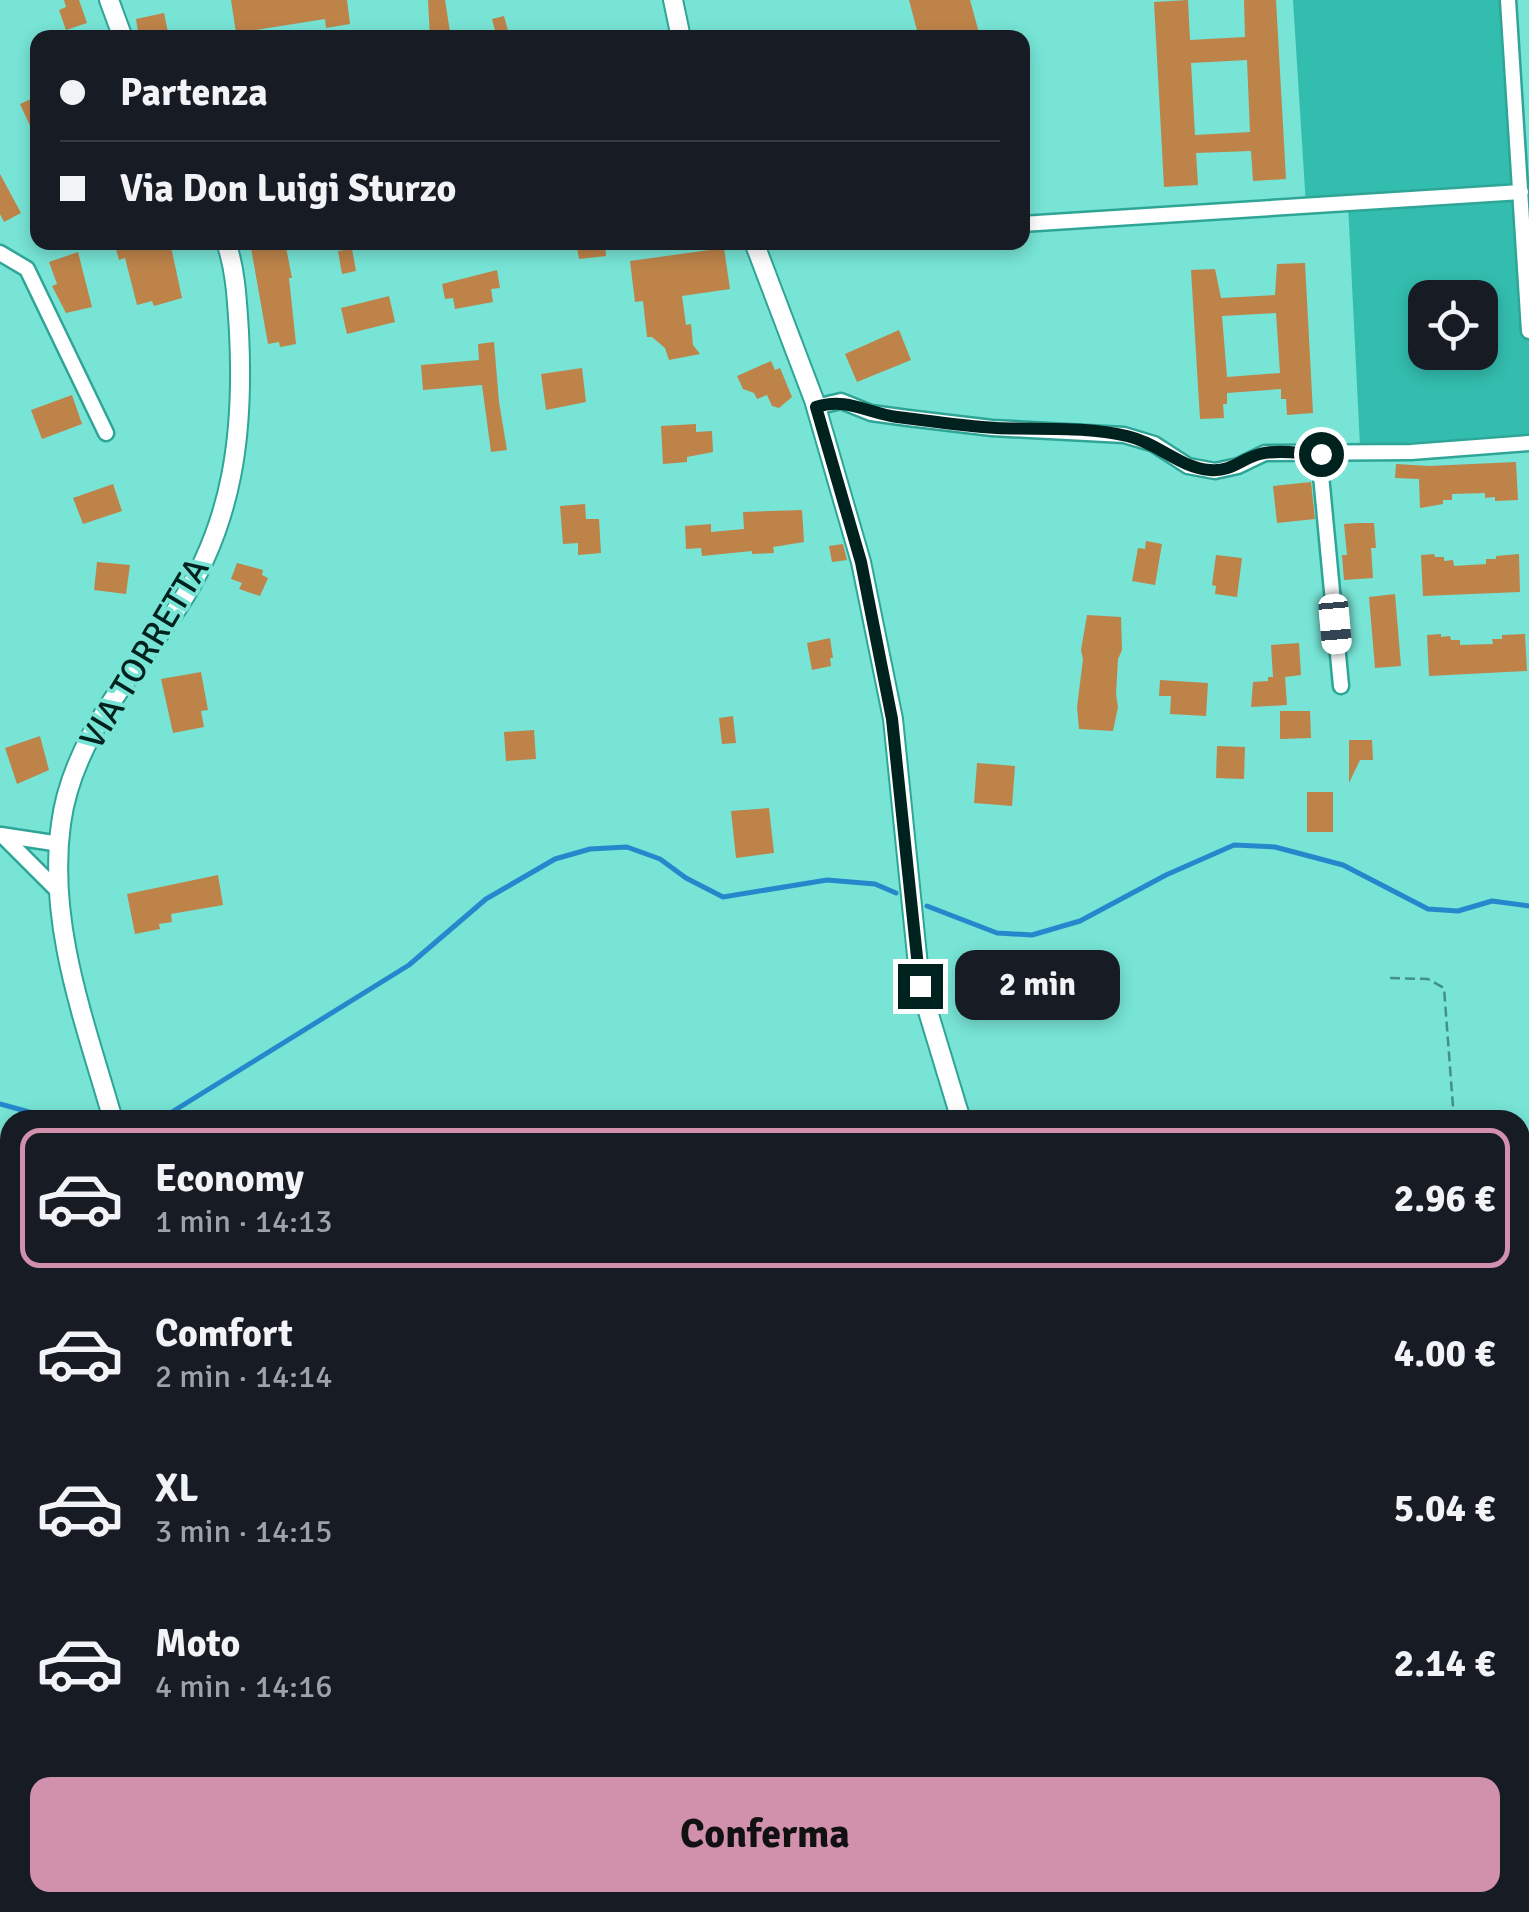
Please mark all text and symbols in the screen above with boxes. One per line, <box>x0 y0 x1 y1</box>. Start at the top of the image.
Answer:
text: Partenza <box>120 69 268 116</box>
text: Via Don Luigi Sturzo <box>120 165 456 212</box>
map controls <box>1408 280 1498 370</box>
button: locate <box>1408 280 1498 370</box>
route start <box>1299 432 1344 477</box>
street label: VIA TORRETTA <box>71 550 218 757</box>
car <box>1317 593 1353 655</box>
callout: 2 min <box>955 951 1120 1021</box>
route end <box>898 964 943 1009</box>
text: 2 min <box>999 965 1076 1004</box>
icon: car <box>35 1153 125 1243</box>
text: Economy <box>155 1155 304 1202</box>
text: 2.96 € <box>1394 1175 1495 1222</box>
text: 1 min · 14:13 <box>155 1202 333 1241</box>
icon: car <box>35 1308 125 1398</box>
text: Comfort <box>155 1310 293 1357</box>
text: 4.00 € <box>1394 1330 1495 1377</box>
text: 2 min · 14:14 <box>155 1357 333 1396</box>
icon: car <box>35 1463 125 1553</box>
text: XL <box>155 1465 198 1512</box>
text: 5.04 € <box>1394 1485 1495 1532</box>
text: 3 min · 14:15 <box>155 1512 333 1551</box>
icon: car <box>35 1618 125 1708</box>
text: Moto <box>155 1620 240 1667</box>
text: 2.14 € <box>1394 1640 1495 1687</box>
text: 4 min · 14:16 <box>155 1667 333 1706</box>
button: Conferma <box>30 1777 1500 1892</box>

